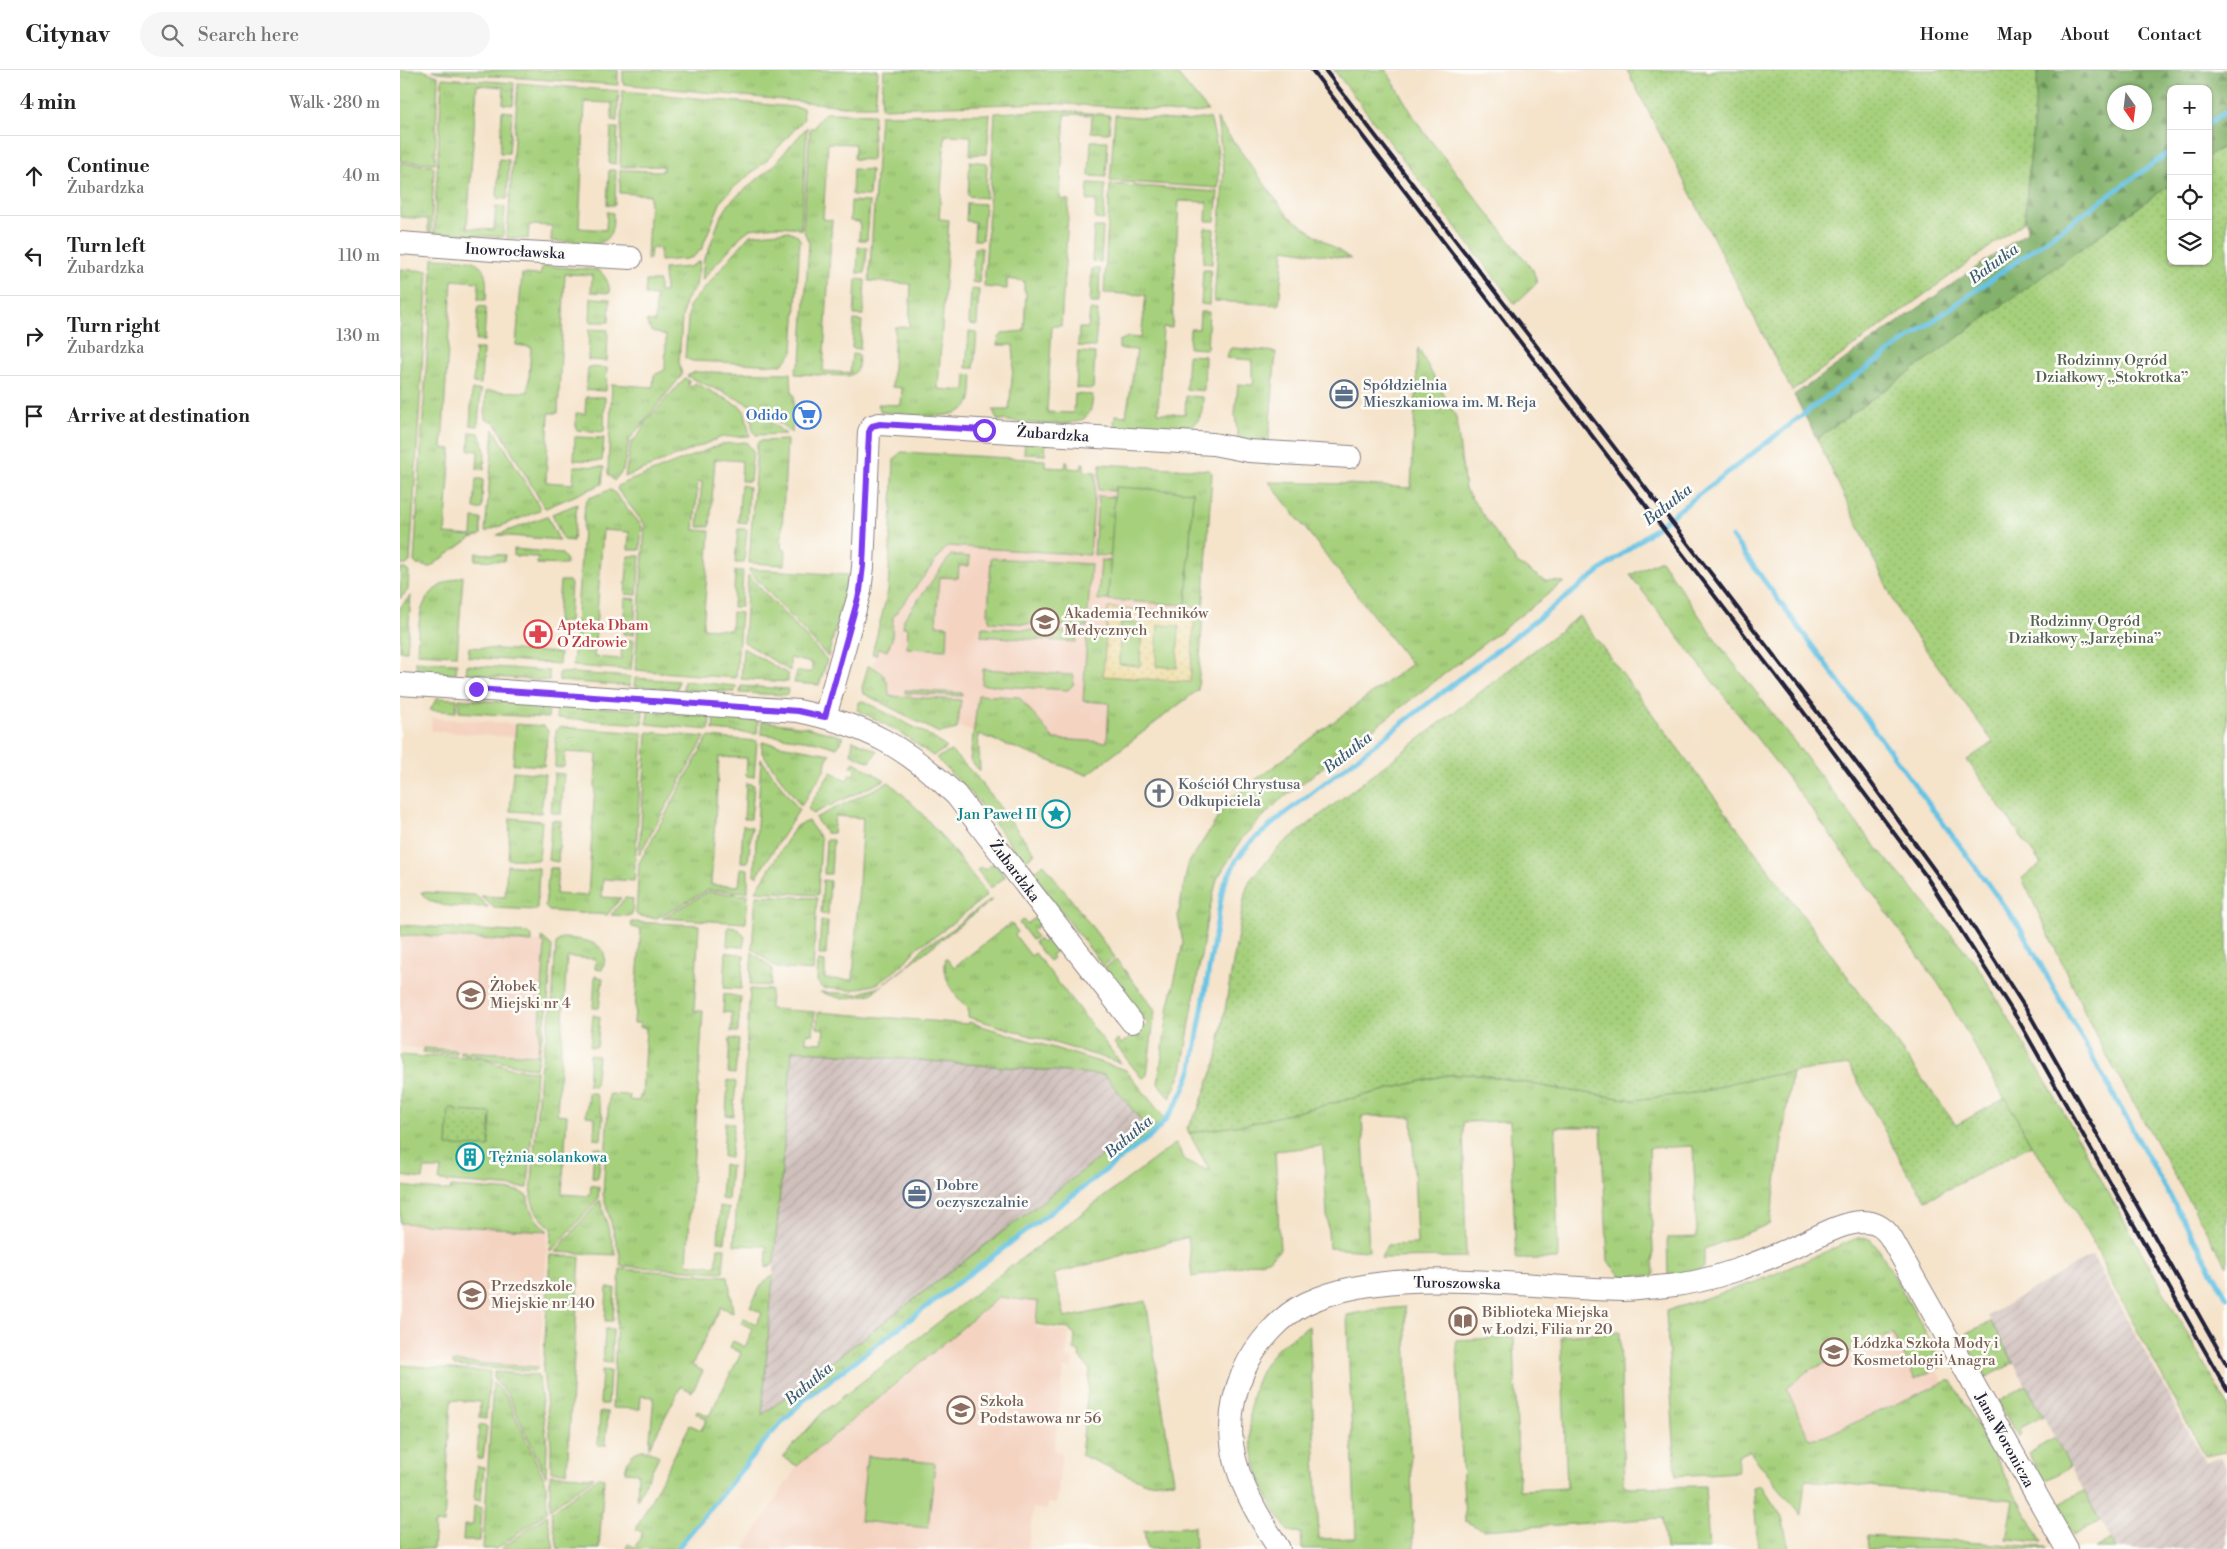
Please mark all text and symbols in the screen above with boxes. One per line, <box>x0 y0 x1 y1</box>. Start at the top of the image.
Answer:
search box <box>140 12 490 57</box>
text: Citynav <box>25 20 110 50</box>
icon: search <box>158 21 186 49</box>
text: Search here <box>198 23 299 47</box>
text: Home <box>1920 23 1969 46</box>
text: Map <box>1997 23 2033 46</box>
text: About <box>2061 23 2110 46</box>
text: Contact <box>2138 23 2202 46</box>
north arrow <box>2107 85 2152 130</box>
map controls <box>2167 85 2212 265</box>
button: + <box>2167 85 2212 130</box>
text: 4 min <box>20 90 76 116</box>
text: Walk · 280 m <box>289 93 380 113</box>
button: − <box>2167 130 2212 175</box>
text: Continue <box>67 154 150 178</box>
icon: ahead <box>20 162 48 190</box>
text: 40 m <box>343 166 380 186</box>
button: locate <box>2167 175 2212 220</box>
text: Żubardzka <box>67 178 144 198</box>
button: layers <box>2167 220 2212 265</box>
text: Turn left <box>67 234 146 258</box>
street label: Inowrocławska <box>464 239 566 264</box>
water label: Bałutka <box>1964 239 2022 289</box>
icon: left <box>20 242 48 270</box>
text: 110 m <box>338 246 380 266</box>
text: Żubardzka <box>67 258 144 278</box>
text: Turn right <box>67 314 160 338</box>
icon: right <box>20 322 48 350</box>
text: 130 m <box>336 326 380 346</box>
text: Żubardzka <box>67 338 144 358</box>
park label: Rodzinny Ogród Działkowy „Stokrotka” <box>2035 351 2189 387</box>
place label: Spółdzielnia Mieszkaniowa im. M. Reja <box>1363 376 1537 412</box>
office icon: Spółdzielnia Mieszkaniowa im. M. Reja <box>1329 379 1359 409</box>
supermarket icon: Odido <box>792 400 822 430</box>
icon: arrive <box>20 402 48 430</box>
text: Arrive at destination <box>67 404 250 428</box>
place label: Odido <box>746 406 788 425</box>
route start <box>973 419 996 442</box>
street label: Żubardzka <box>1016 421 1090 447</box>
water label: Bałutka <box>1638 479 1696 531</box>
place label: Akademia Techników Medycznych <box>1063 604 1209 640</box>
school or university icon: Akademia Techników Medycznych <box>1030 607 1060 637</box>
park label: Rodzinny Ogród Działkowy „Jarzębina” <box>2008 612 2162 648</box>
place label: Apteka Dbam O Zdrowie <box>556 616 649 652</box>
pharmacy icon: Apteka Dbam O Zdrowie <box>523 619 553 649</box>
route end <box>465 678 488 701</box>
water label: Bałutka <box>1318 727 1376 779</box>
place label: Kościół Chrystusa Odkupiciela <box>1178 775 1301 811</box>
church icon: Kościół Chrystusa Odkupiciela <box>1144 778 1174 808</box>
place icon: Jan Paweł II <box>1041 799 1071 829</box>
place label: Jan Paweł II <box>956 805 1037 824</box>
street label: Żubardzka <box>985 836 1045 906</box>
place label: Żłobek Miejski nr 4 <box>490 976 571 1013</box>
school or university icon: Żłobek Miejski nr 4 <box>456 980 486 1010</box>
water label: Bałutka <box>1100 1111 1157 1163</box>
building icon: Tężnia solankowa <box>455 1142 485 1172</box>
place label: Tężnia solankowa <box>489 1148 608 1167</box>
place label: Dobre oczyszczalnie <box>936 1176 1029 1212</box>
office icon: Dobre oczyszczalnie <box>902 1179 932 1209</box>
street label: Turoszowska <box>1413 1273 1501 1294</box>
place label: Przedszkole Miejskie nr 140 <box>491 1277 595 1313</box>
school or university icon: Przedszkole Miejskie nr 140 <box>457 1280 487 1310</box>
place label: Biblioteka Miejska w Łodzi, Filia nr 20 <box>1481 1303 1613 1339</box>
library icon: Biblioteka Miejska w Łodzi, Filia nr 20 <box>1448 1306 1478 1336</box>
place label: Łódzka Szkoła Mody i Kosmetologii Anagra <box>1853 1334 1999 1370</box>
school or university icon: Łódzka Szkoła Mody i Kosmetologii Anagra <box>1819 1337 1849 1367</box>
water label: Bałutka <box>780 1358 837 1410</box>
street label: Jana Woronicza <box>1970 1389 2039 1491</box>
place label: Szkoła Podstawowa nr 56 <box>980 1392 1101 1428</box>
school or university icon: Szkoła Podstawowa nr 56 <box>946 1395 976 1425</box>

